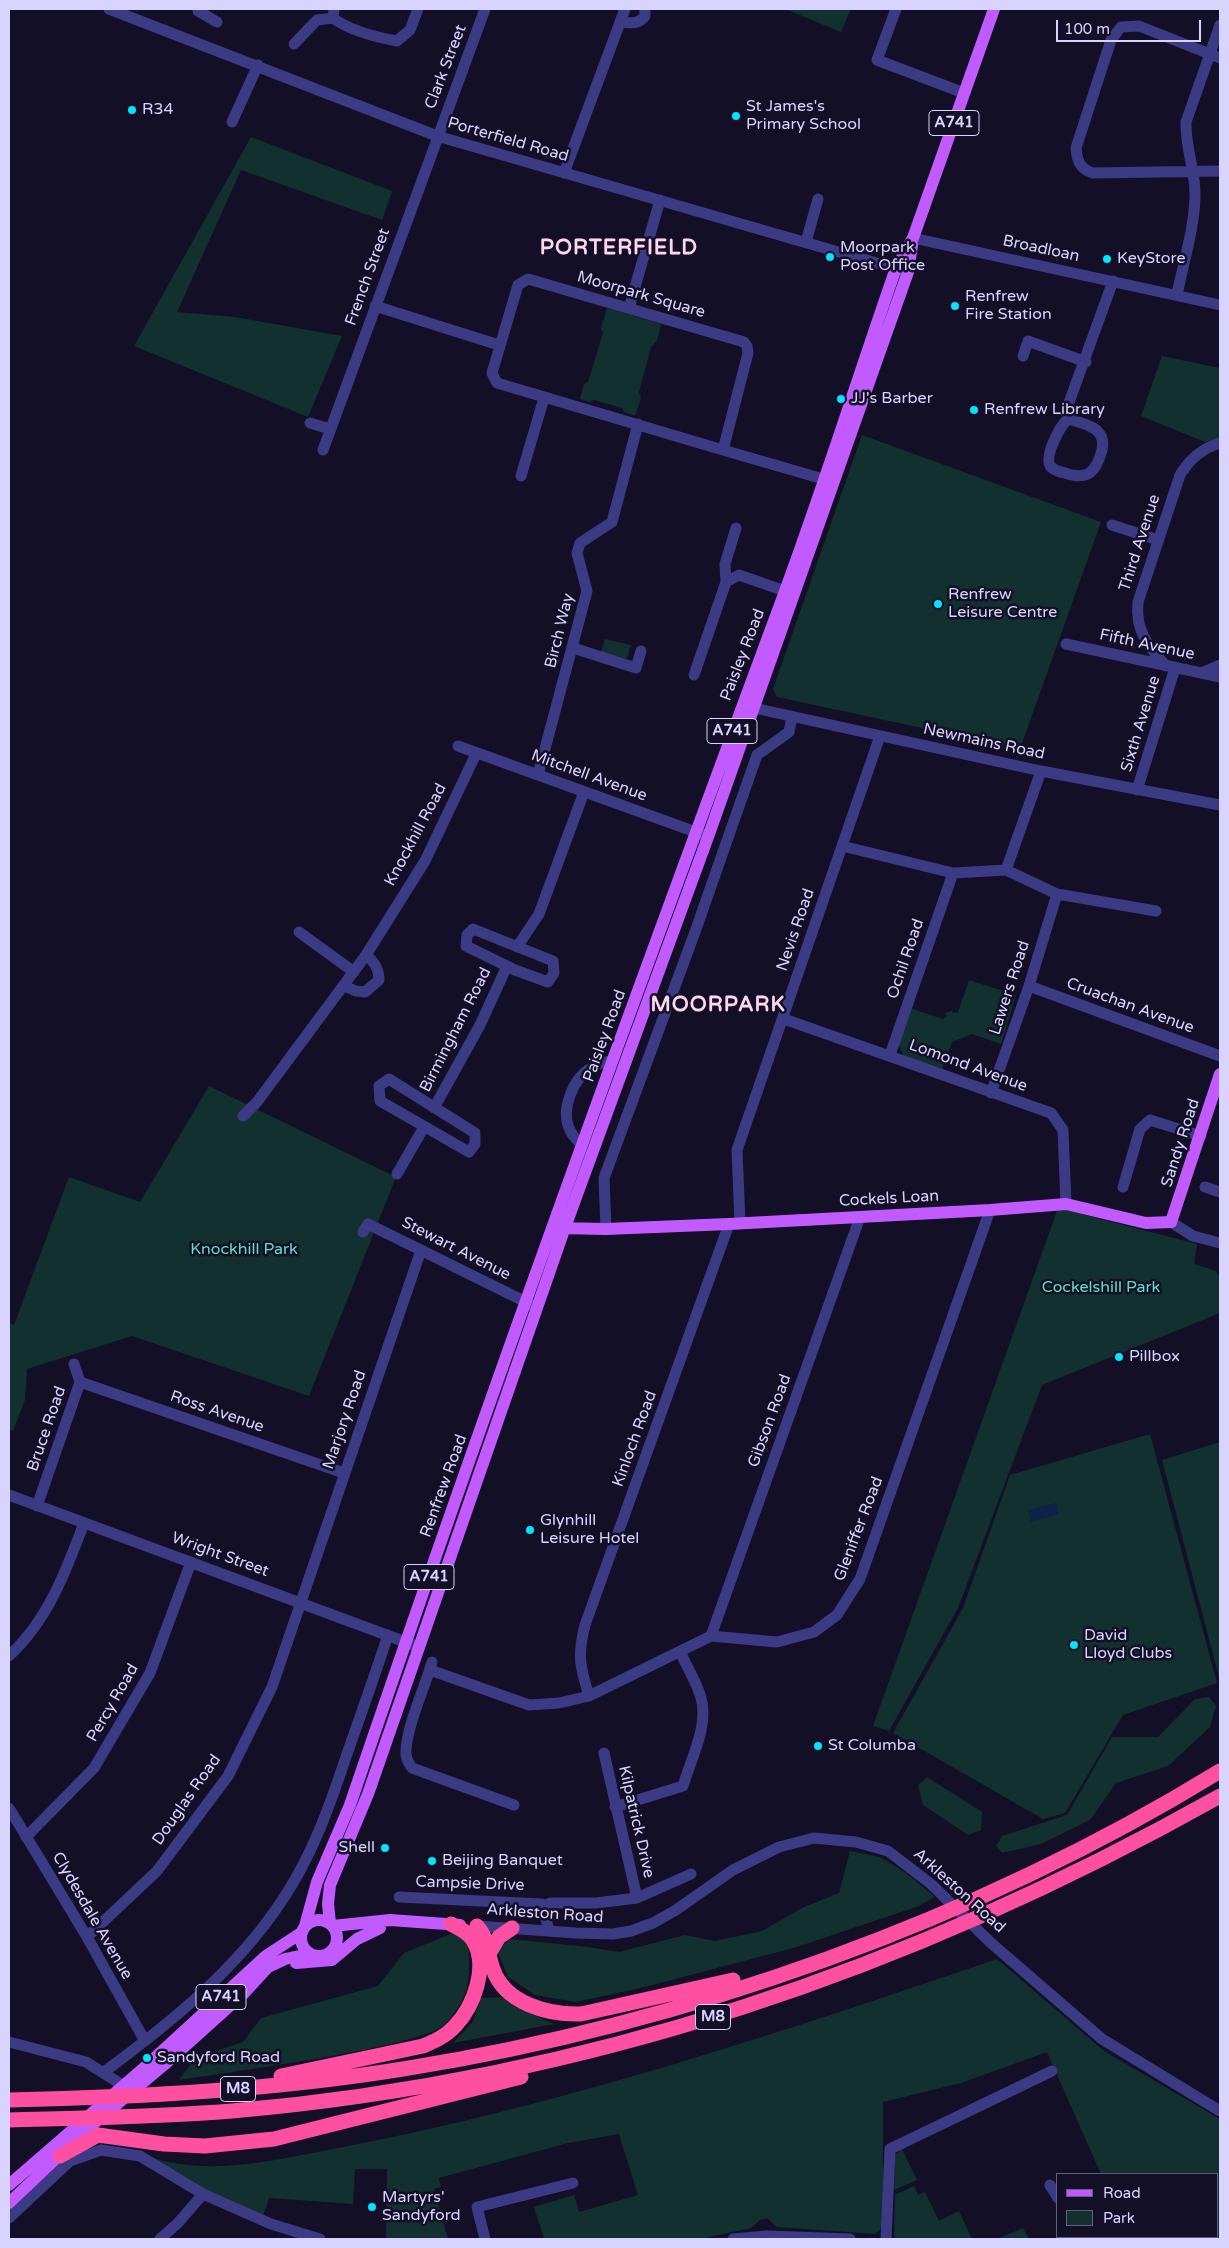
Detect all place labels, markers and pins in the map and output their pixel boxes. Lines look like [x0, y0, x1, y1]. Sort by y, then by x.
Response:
place label: St James's Primary School [746, 97, 861, 135]
place label: R34 [142, 100, 173, 120]
marker: R34 [126, 104, 138, 116]
marker: St James's Primary School [730, 110, 742, 122]
place label: Moorpark Post Office [840, 238, 925, 276]
place label: KeyStore [1117, 249, 1185, 269]
marker: Moorpark Post Office [824, 251, 836, 263]
marker: KeyStore [1101, 253, 1113, 265]
place label: Renfrew Fire Station [965, 287, 1052, 325]
marker: Renfrew Fire Station [949, 300, 961, 312]
place label: JJ's Barber [851, 389, 933, 409]
marker: JJ's Barber [835, 393, 847, 405]
place label: Renfrew Library [984, 400, 1105, 420]
marker: Renfrew Library [968, 404, 980, 416]
place label: Renfrew Leisure Centre [948, 585, 1057, 623]
marker: Renfrew Leisure Centre [932, 598, 944, 610]
place label: Pillbox [1129, 1347, 1180, 1367]
marker: Pillbox [1113, 1351, 1125, 1363]
place label: Glynhill Leisure Hotel [540, 1511, 639, 1549]
marker: Glynhill Leisure Hotel [524, 1524, 536, 1536]
place label: David Lloyd Clubs [1084, 1626, 1172, 1664]
marker: David Lloyd Clubs [1068, 1639, 1080, 1651]
place label: St Columba [828, 1736, 916, 1756]
marker: St Columba [812, 1740, 824, 1752]
place label: Shell [339, 1838, 375, 1858]
marker: Shell [379, 1842, 391, 1854]
place label: Beijing Banquet [442, 1851, 563, 1871]
marker: Beijing Banquet [426, 1855, 438, 1867]
place label: Sandyford Road [157, 2048, 280, 2068]
marker: Sandyford Road [141, 2052, 153, 2064]
place label: Martyrs' Sandyford [382, 2188, 461, 2226]
marker: Martyrs' Sandyford [366, 2201, 378, 2213]

